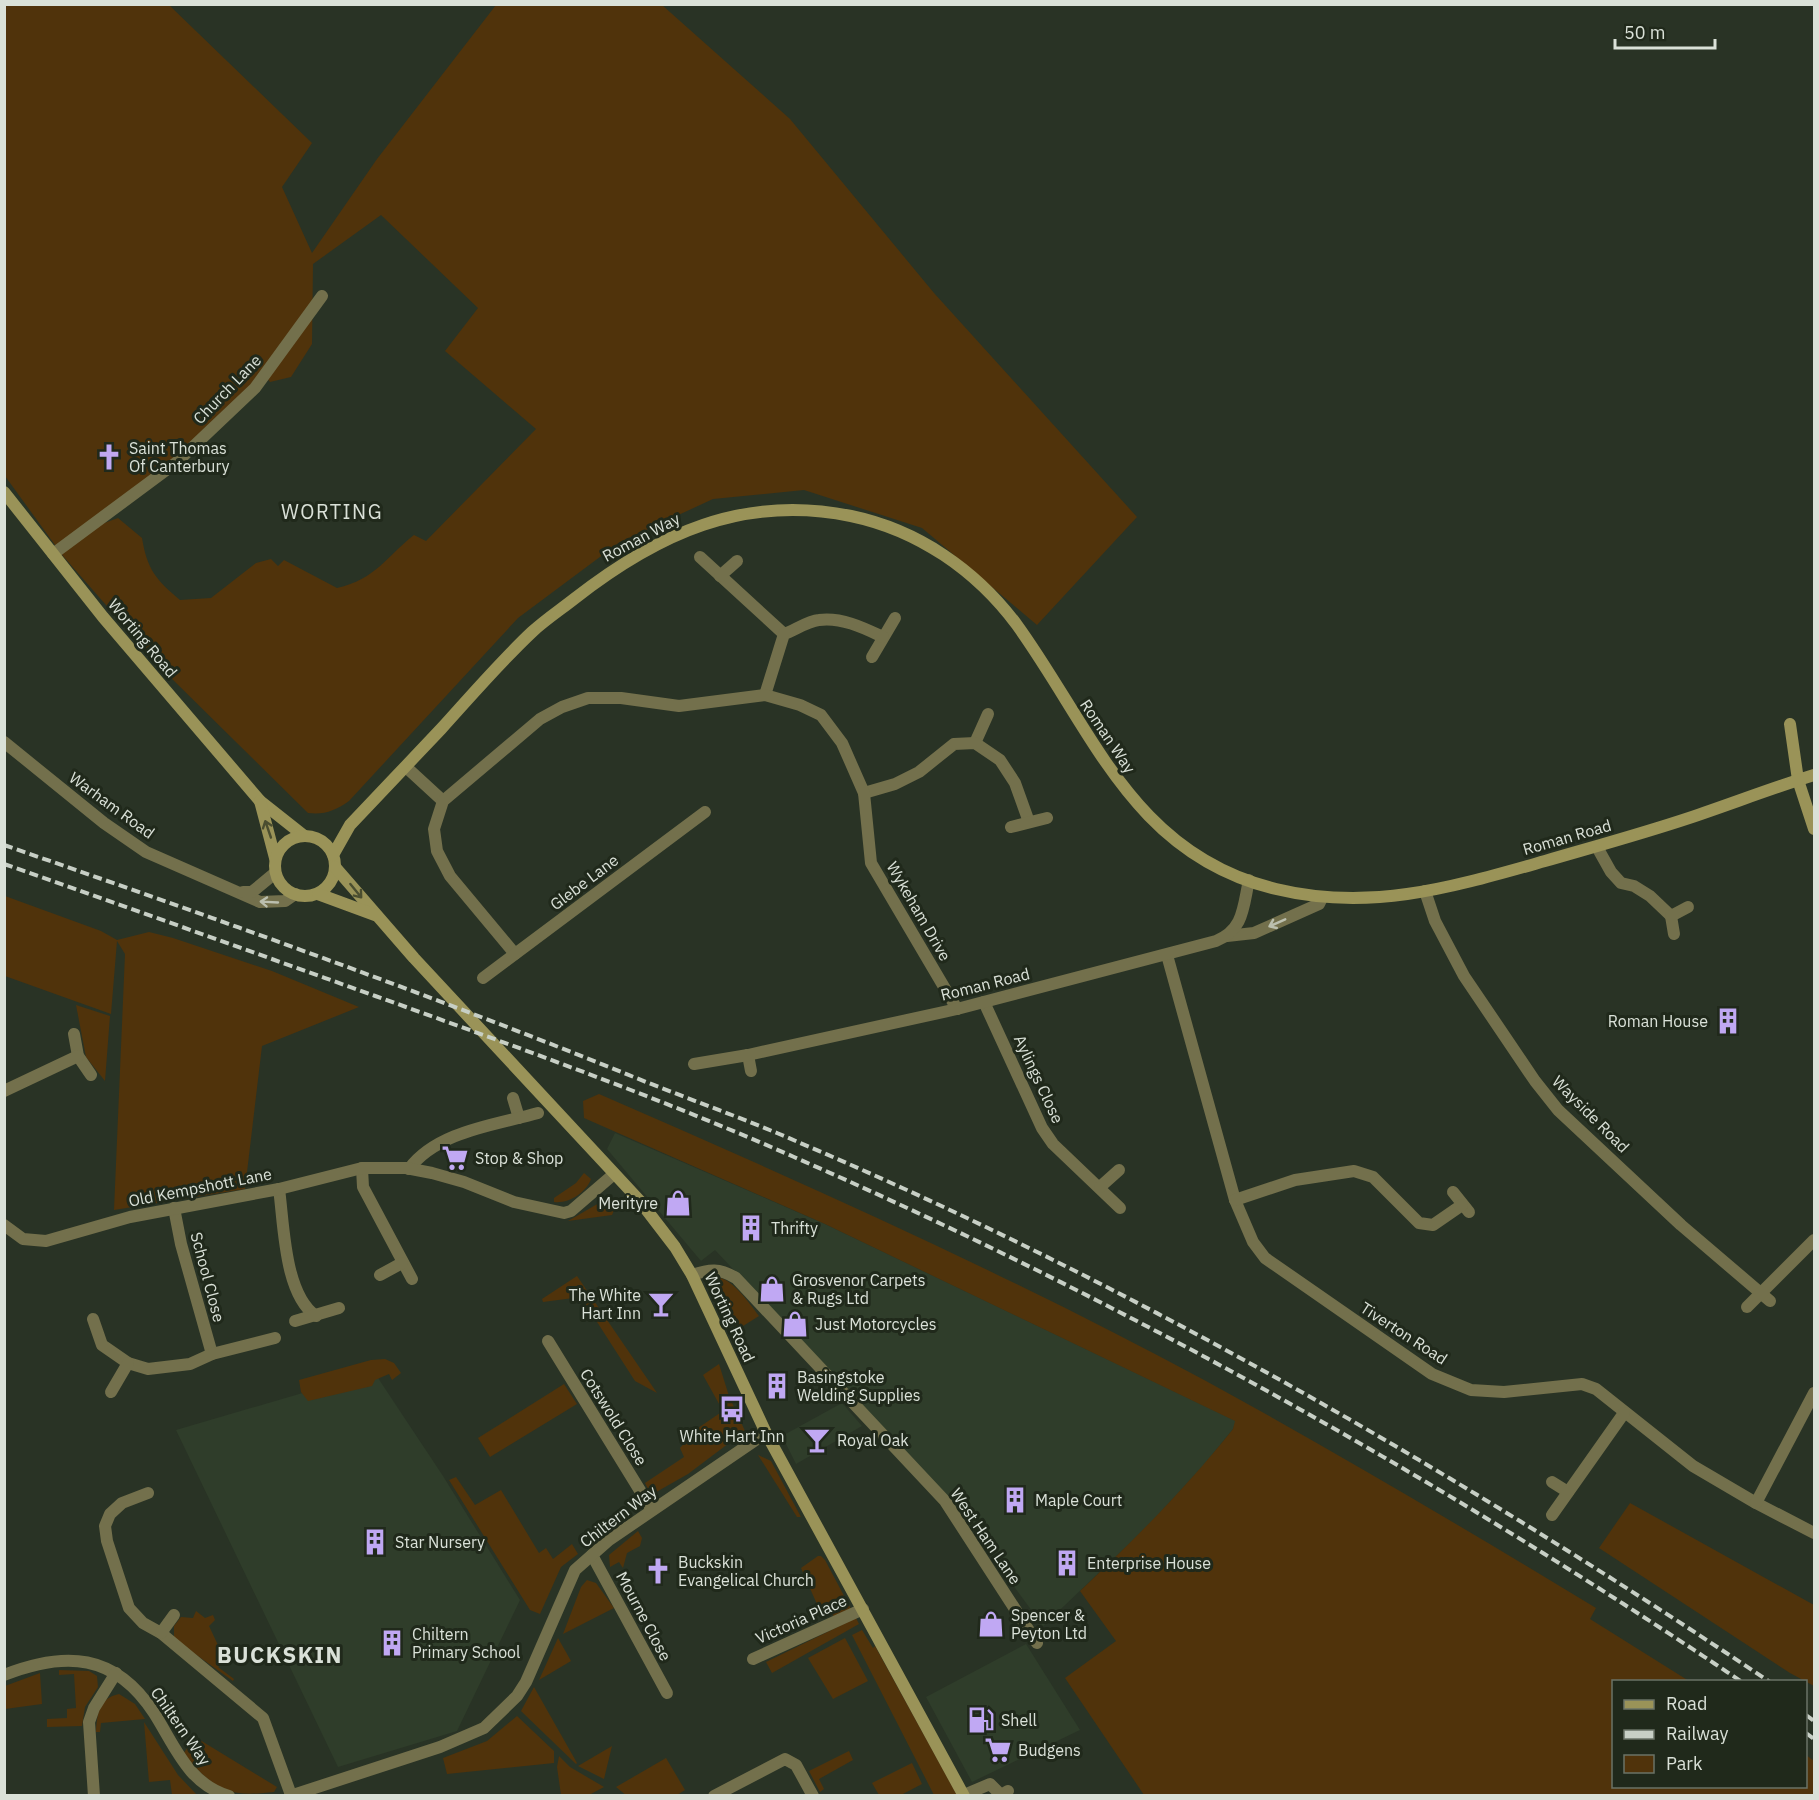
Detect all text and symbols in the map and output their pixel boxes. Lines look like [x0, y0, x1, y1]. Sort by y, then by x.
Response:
scale bar [1615, 12, 1716, 50]
text: 50 m [1624, 21, 1666, 44]
street label: Church Lane [189, 350, 265, 428]
place label: Saint Thomas Of Canterbury [129, 438, 229, 476]
church icon: Saint Thomas Of Canterbury [94, 442, 124, 472]
district label: WORTING [281, 498, 383, 525]
street label: Roman Way [599, 508, 683, 566]
street label: Worting Road [104, 595, 182, 681]
street label: Roman Way [1076, 695, 1140, 777]
street label: Warham Road [65, 767, 159, 843]
street label: Roman Road [1520, 815, 1614, 859]
one-way arrow [261, 820, 272, 839]
street label: Glebe Lane [546, 850, 622, 914]
street label: Wykeham Drive [882, 858, 956, 965]
one-way arrow [349, 883, 362, 899]
one-way arrow [260, 896, 279, 907]
one-way arrow [1269, 917, 1287, 929]
street label: Roman Road [938, 963, 1032, 1005]
building icon: Roman House [1713, 1006, 1743, 1036]
place label: Roman House [1608, 1011, 1708, 1031]
street label: Aylings Close [1010, 1032, 1068, 1127]
street label: Wayside Road [1548, 1071, 1634, 1157]
supermarket icon: Stop & Shop [440, 1143, 470, 1173]
place label: Stop & Shop [475, 1148, 563, 1168]
street label: Old Kempshott Lane [127, 1163, 274, 1211]
shop icon: Merityre [663, 1188, 693, 1218]
place label: Merityre [598, 1193, 658, 1213]
building icon: Thrifty [736, 1213, 766, 1243]
place label: Thrifty [771, 1218, 818, 1238]
street label: School Close [186, 1230, 230, 1324]
street label: Worting Road [701, 1269, 759, 1365]
place label: Grosvenor Carpets & Rugs Ltd [792, 1270, 926, 1308]
shop icon: Grosvenor Carpets & Rugs Ltd [757, 1274, 787, 1304]
place label: The White Hart Inn [569, 1285, 641, 1323]
bar icon: The White Hart Inn [646, 1289, 676, 1319]
street label: Tiverton Road [1357, 1297, 1451, 1369]
shop icon: Just Motorcycles [780, 1309, 810, 1339]
place label: Just Motorcycles [815, 1314, 937, 1334]
street label: Cotswold Close [576, 1365, 652, 1469]
place label: Basingstoke Welding Supplies [797, 1367, 921, 1405]
building icon: Basingstoke Welding Supplies [762, 1371, 792, 1401]
bus stop icon: White Hart Inn [717, 1394, 747, 1424]
bar icon: Royal Oak [802, 1425, 832, 1455]
place label: White Hart Inn [679, 1426, 785, 1446]
place label: Royal Oak [837, 1430, 909, 1450]
street label: Chiltern Way [576, 1481, 660, 1551]
street label: West Ham Lane [946, 1484, 1026, 1588]
building icon: Maple Court [1000, 1485, 1030, 1515]
place label: Maple Court [1035, 1490, 1122, 1510]
building icon: Star Nursery [360, 1527, 390, 1557]
place label: Star Nursery [395, 1532, 485, 1552]
building icon: Enterprise House [1052, 1548, 1082, 1578]
place label: Buckskin Evangelical Church [678, 1552, 814, 1590]
place label: Enterprise House [1087, 1553, 1211, 1573]
church icon: Buckskin Evangelical Church [643, 1556, 673, 1586]
street label: Mourne Close [612, 1568, 676, 1664]
street label: Victoria Place [752, 1590, 850, 1648]
place label: Spencer & Peyton Ltd [1011, 1605, 1087, 1643]
shop icon: Spencer & Peyton Ltd [976, 1609, 1006, 1639]
place label: Chiltern Primary School [412, 1624, 520, 1662]
building icon: Chiltern Primary School [377, 1628, 407, 1658]
district label: BUCKSKIN [217, 1640, 343, 1669]
legend [1612, 1680, 1807, 1788]
street label: Chiltern Way [147, 1683, 215, 1769]
text: Road [1666, 1692, 1707, 1715]
fuel station icon: Shell [966, 1705, 996, 1735]
place label: Shell [1001, 1710, 1037, 1730]
text: Railway [1666, 1722, 1728, 1745]
supermarket icon: Budgens [983, 1735, 1013, 1765]
place label: Budgens [1018, 1740, 1081, 1760]
text: Park [1666, 1752, 1703, 1775]

